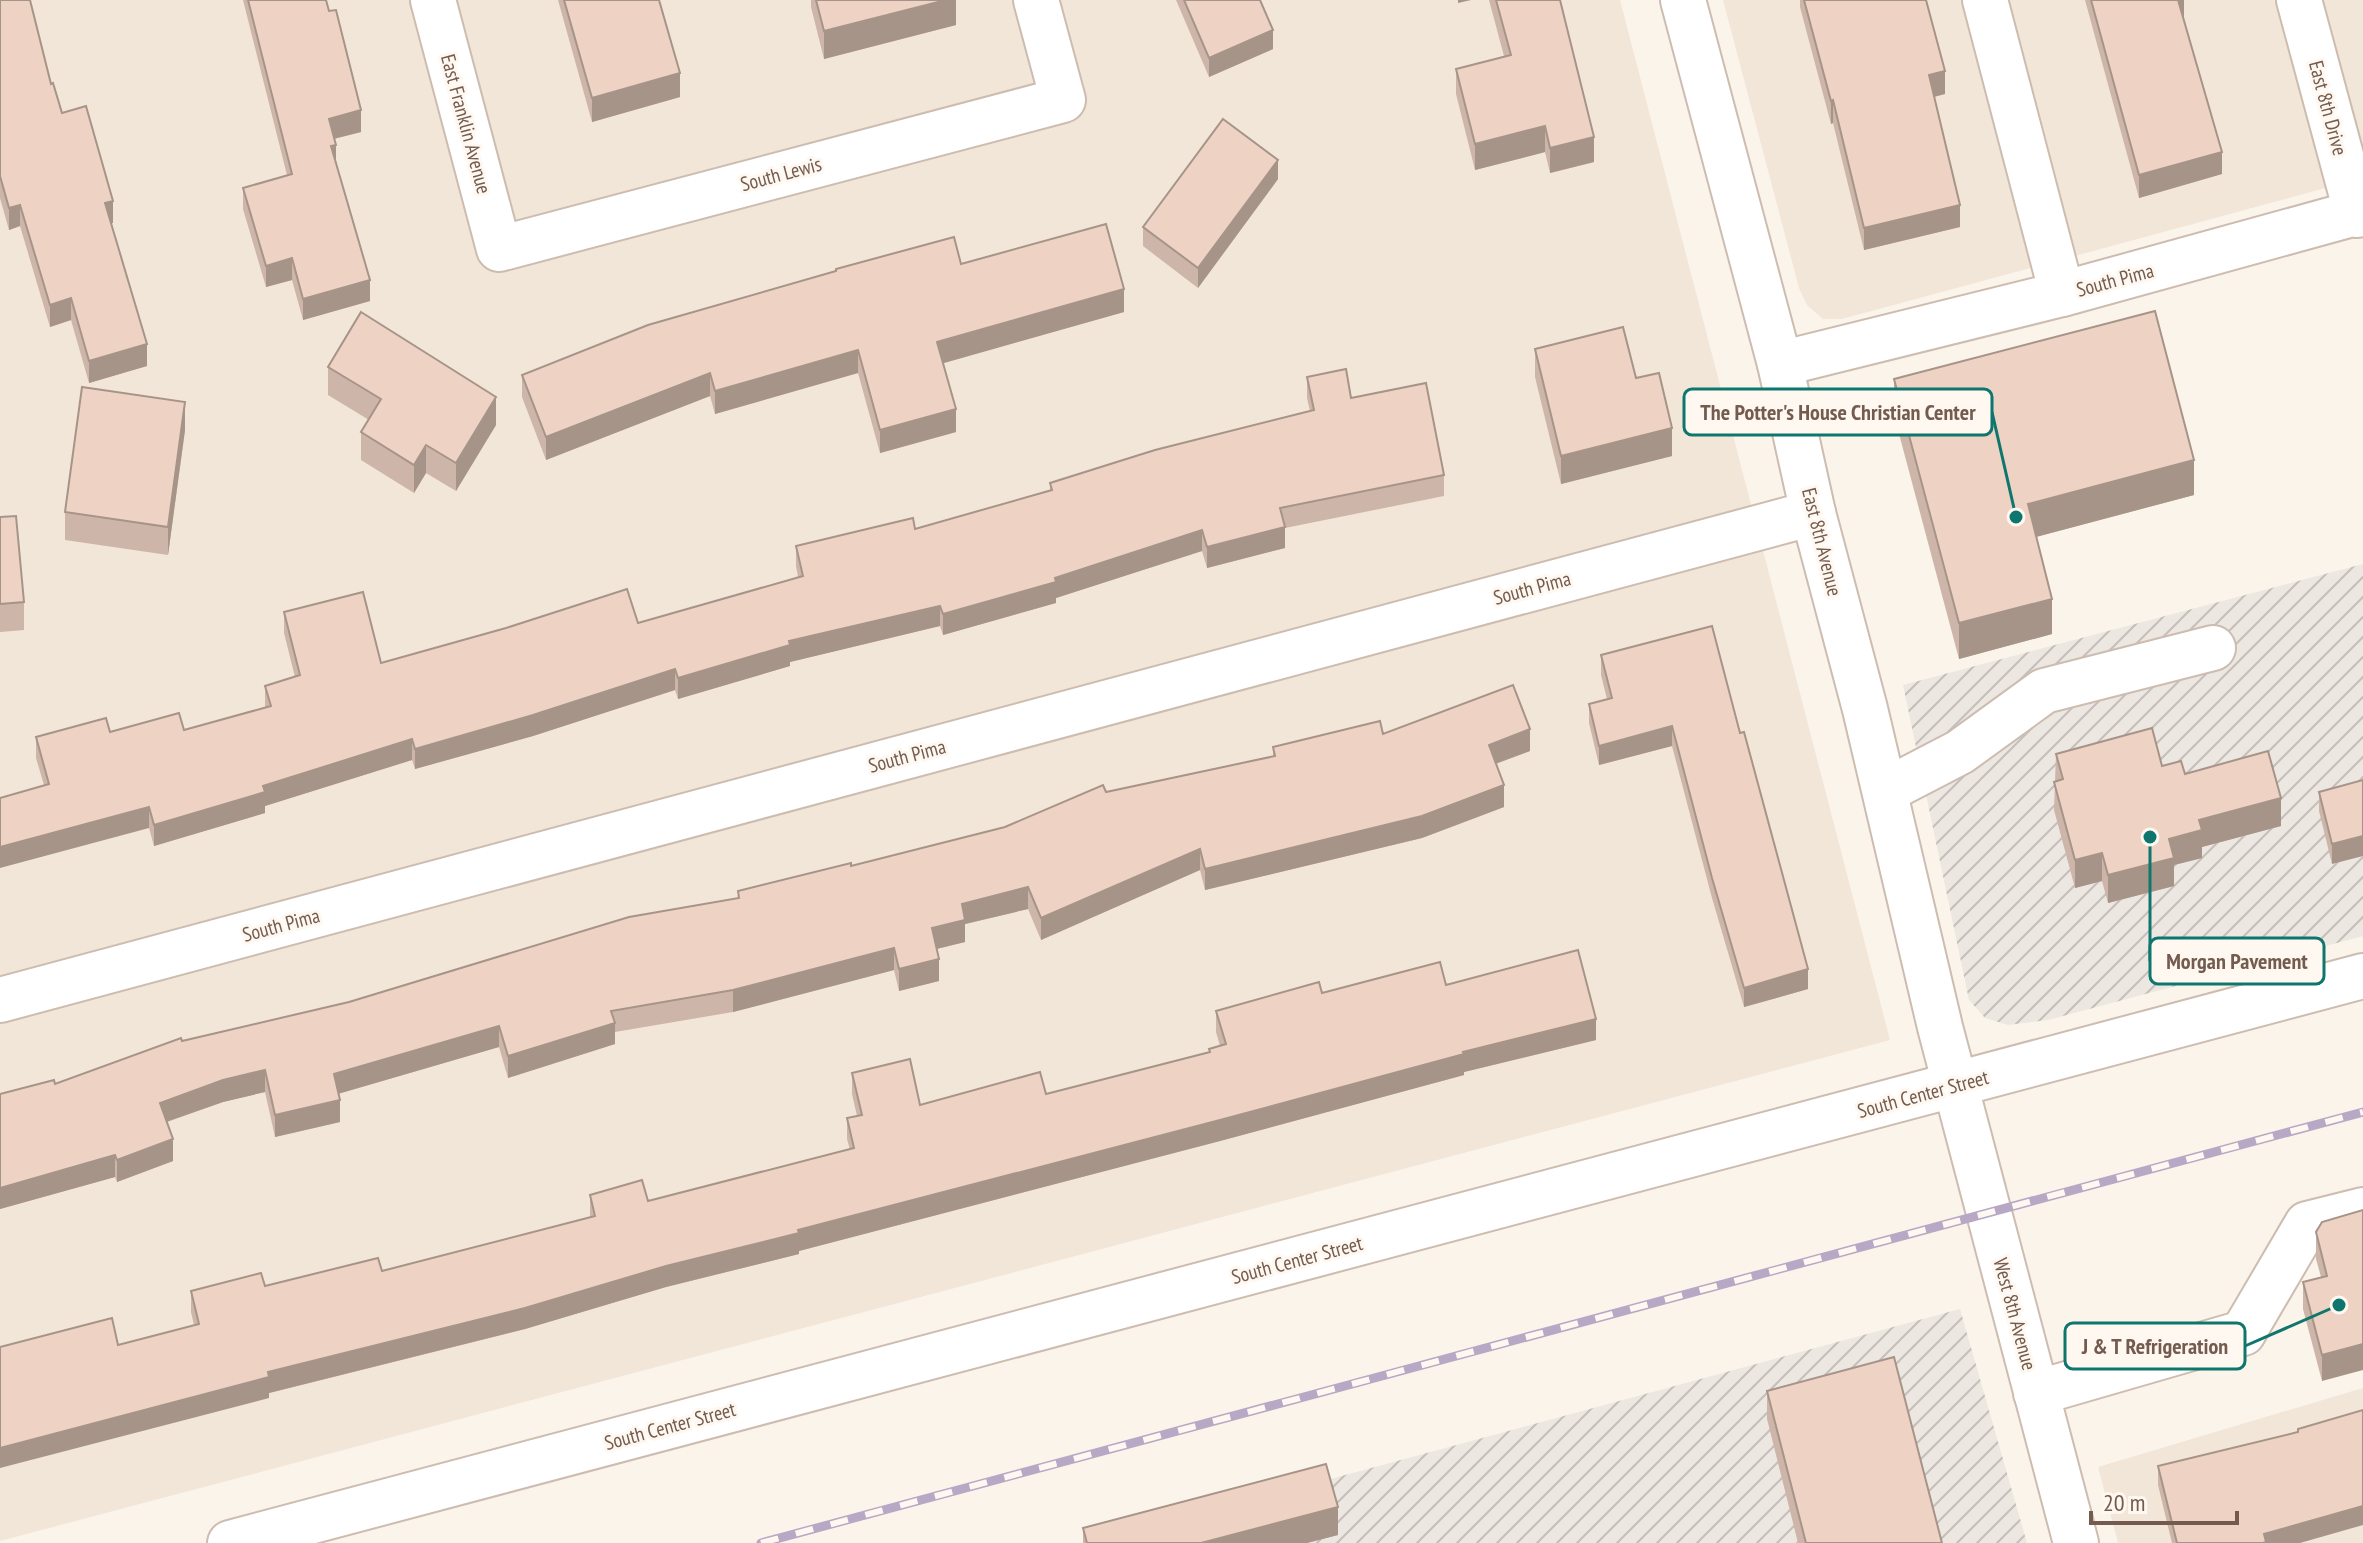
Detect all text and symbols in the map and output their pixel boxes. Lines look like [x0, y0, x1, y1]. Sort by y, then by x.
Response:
street label: East Franklin Avenue [435, 51, 497, 197]
street label: East 8th Drive [2303, 58, 2353, 158]
street label: South Lewis [738, 151, 825, 197]
street label: South Pima [2074, 257, 2156, 303]
callout: The Potter's House Christian Center [1684, 389, 1992, 435]
text: The Potter's House Christian Center [1700, 398, 1976, 426]
street label: East 8th Avenue [1796, 485, 1848, 599]
street label: South Pima [1491, 565, 1573, 611]
street label: South Pima [866, 733, 948, 779]
street label: South Pima [240, 902, 322, 948]
callout: Morgan Pavement [2150, 938, 2324, 984]
text: Morgan Pavement [2166, 947, 2308, 975]
street label: South Center Street [1855, 1064, 1992, 1124]
street label: South Center Street [1229, 1230, 1366, 1290]
street label: West 8th Avenue [1988, 1255, 2042, 1373]
callout: J & T Refrigeration [2065, 1323, 2245, 1369]
text: J & T Refrigeration [2081, 1332, 2228, 1360]
street label: South Center Street [602, 1396, 739, 1456]
scale bar [2091, 1475, 2237, 1525]
text: 20 m [2103, 1487, 2145, 1518]

